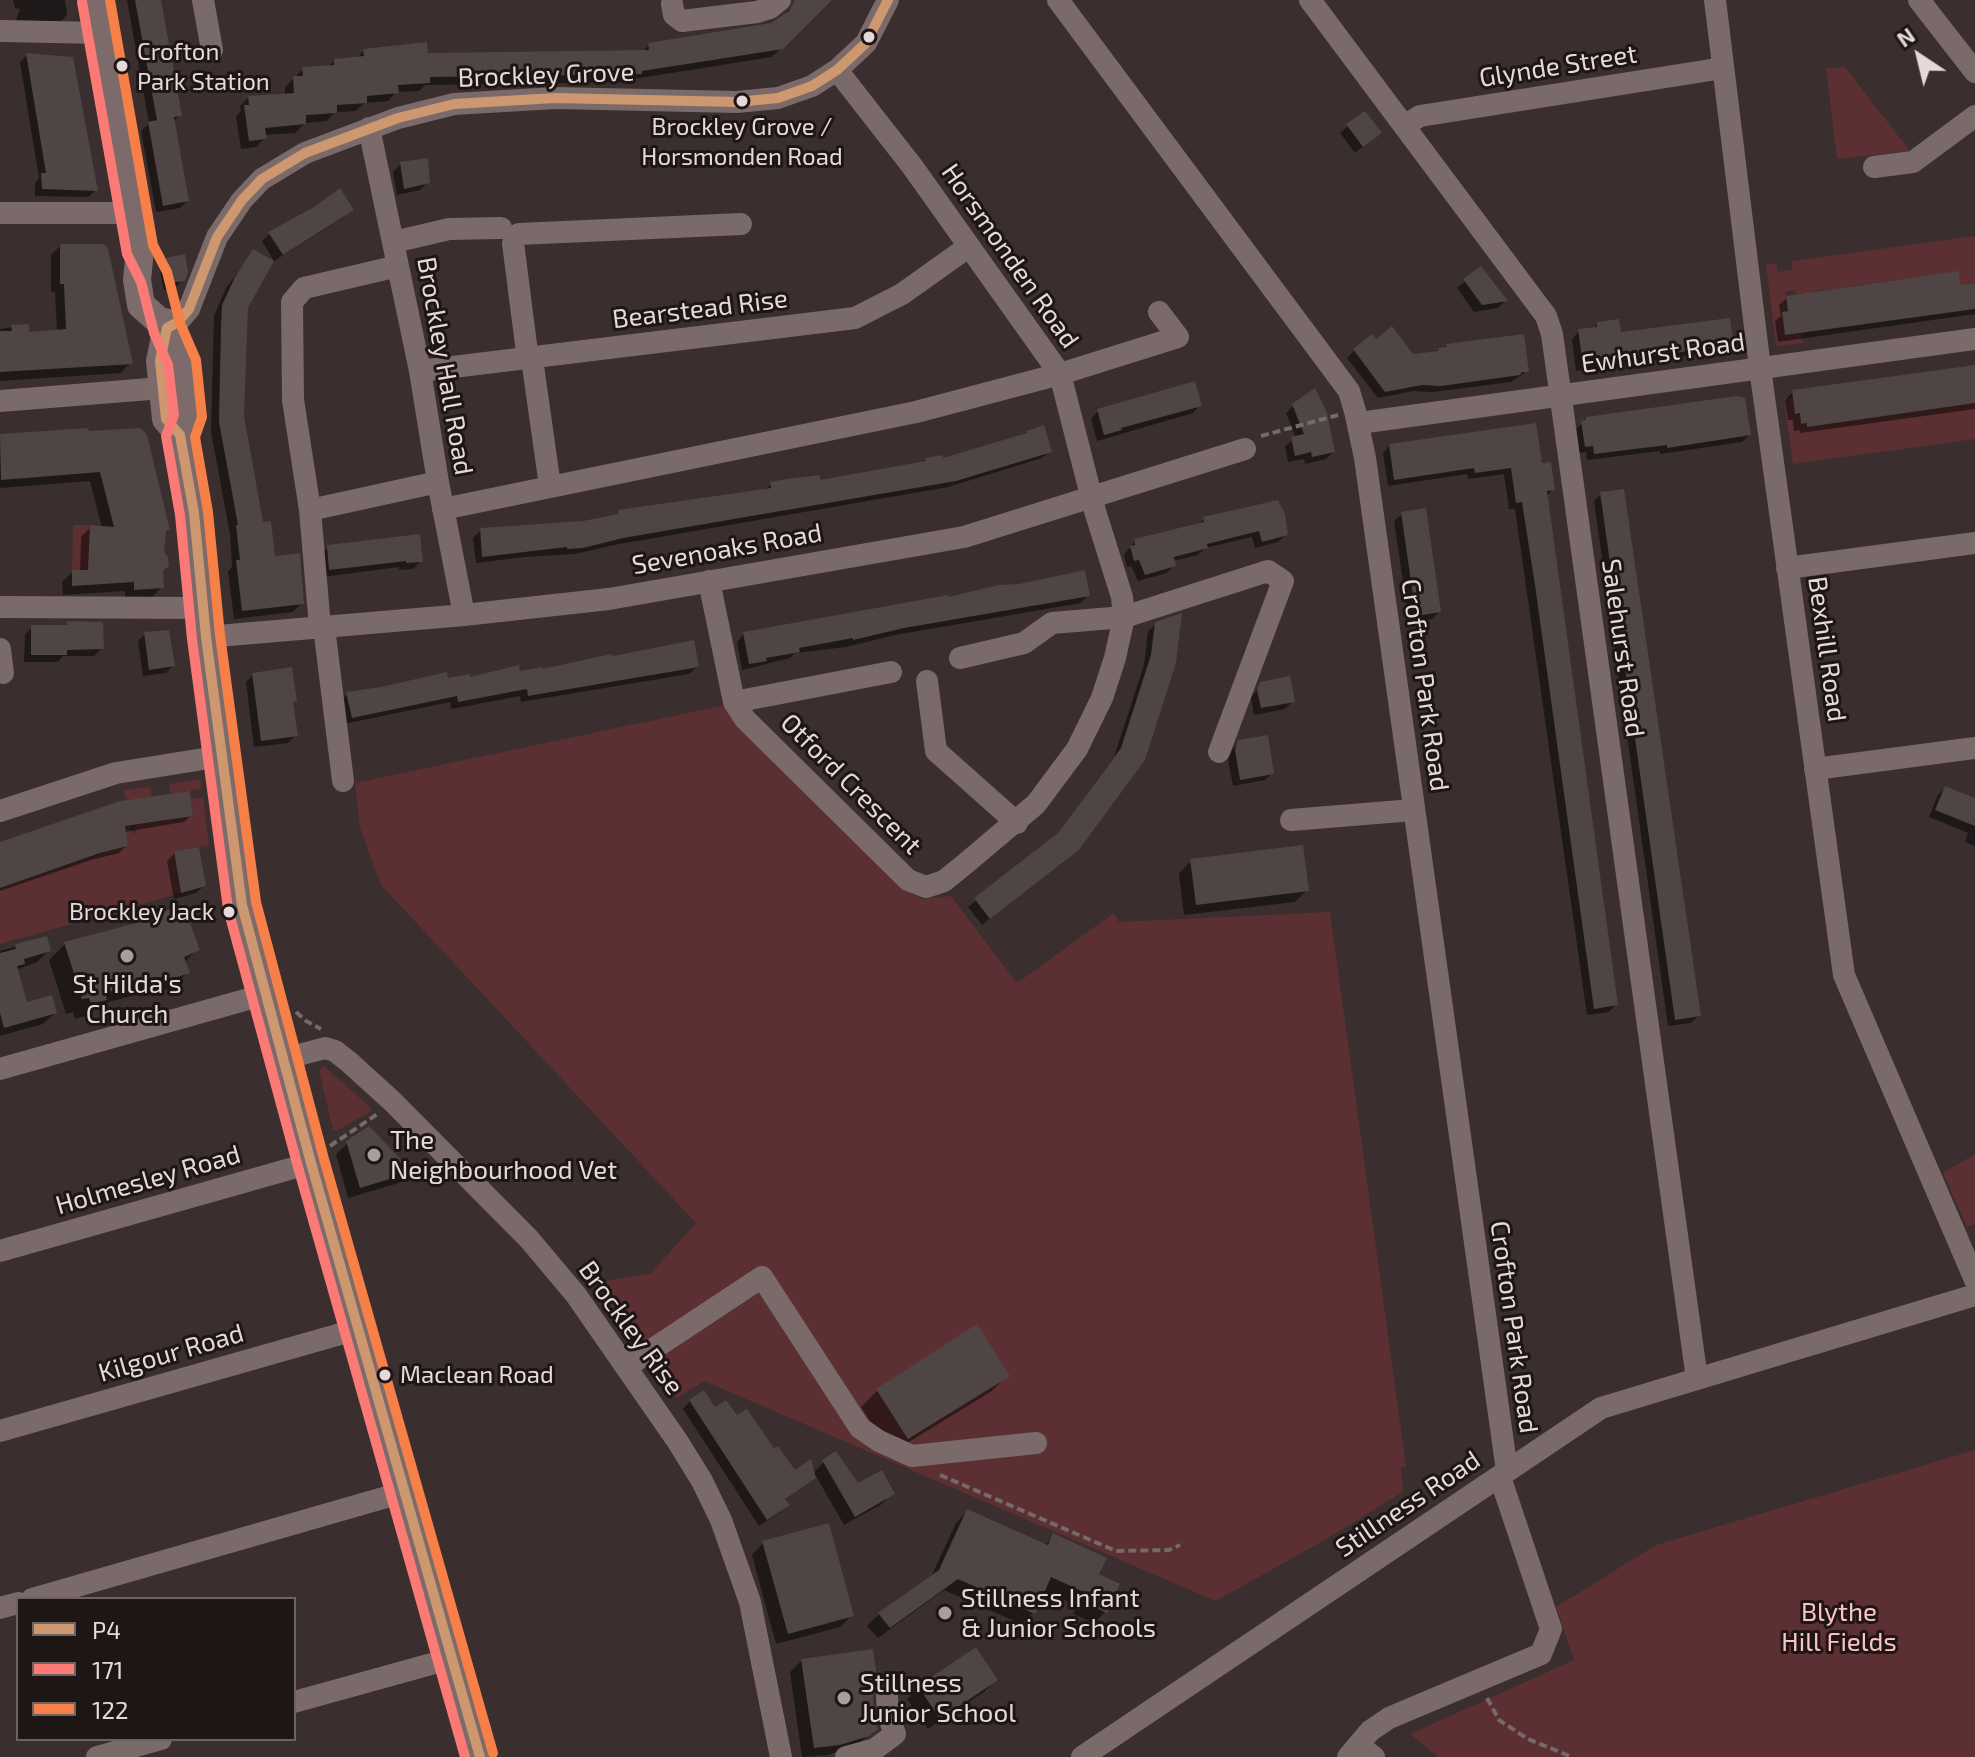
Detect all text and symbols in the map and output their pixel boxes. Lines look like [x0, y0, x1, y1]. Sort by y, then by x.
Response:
north arrow [1879, 16, 1959, 96]
text: N [1891, 21, 1919, 52]
unlabelled marker [861, 29, 877, 45]
place label: Crofton Park Station [137, 38, 270, 94]
street label: Glynde Street [1477, 38, 1639, 94]
street label: Brockley Grove [457, 56, 635, 94]
marker: Crofton Park Station [114, 58, 130, 74]
marker: Brockley Grove / Horsmonden Road [734, 93, 750, 109]
place label: Brockley Grove / Horsmonden Road [641, 113, 843, 169]
street label: Horsmonden Road [935, 158, 1085, 354]
street label: Brockley Hall Road [410, 255, 480, 477]
street label: Bearstead Rise [610, 283, 790, 335]
street label: Ewhurst Road [1579, 326, 1747, 380]
street label: Sevenoaks Road [630, 517, 824, 581]
street label: Salehurst Road [1595, 557, 1651, 739]
street label: Bexhill Road [1801, 574, 1853, 724]
street label: Crofton Park Road [1395, 577, 1455, 793]
street label: Otford Crescent [774, 707, 928, 861]
place label: Brockley Jack [69, 898, 214, 926]
marker: Brockley Jack [221, 904, 237, 920]
marker: St Hilda's Church [118, 947, 136, 965]
place label: St Hilda's Church [72, 968, 182, 1030]
place label: The Neighbourhood Vet [390, 1124, 617, 1186]
street label: Holmesley Road [52, 1139, 244, 1221]
marker: The Neighbourhood Vet [365, 1146, 383, 1164]
street label: Crofton Park Road [1484, 1219, 1544, 1435]
street label: Brockley Rise [572, 1255, 690, 1401]
street label: Kilgour Road [95, 1317, 247, 1389]
place label: Maclean Road [400, 1361, 554, 1389]
marker: Maclean Road [377, 1367, 393, 1383]
street label: Stillness Road [1330, 1444, 1486, 1564]
place label: Stillness Infant & Junior Schools [961, 1582, 1156, 1644]
park label: Blythe Hill Fields [1781, 1596, 1897, 1658]
legend [16, 1597, 296, 1741]
marker: Stillness Infant & Junior Schools [936, 1604, 954, 1622]
text: P4 [92, 1615, 121, 1644]
text: 171 [92, 1655, 123, 1684]
place label: Stillness Junior School [860, 1667, 1016, 1728]
marker: Stillness Junior School [835, 1689, 853, 1707]
text: 122 [92, 1695, 129, 1724]

